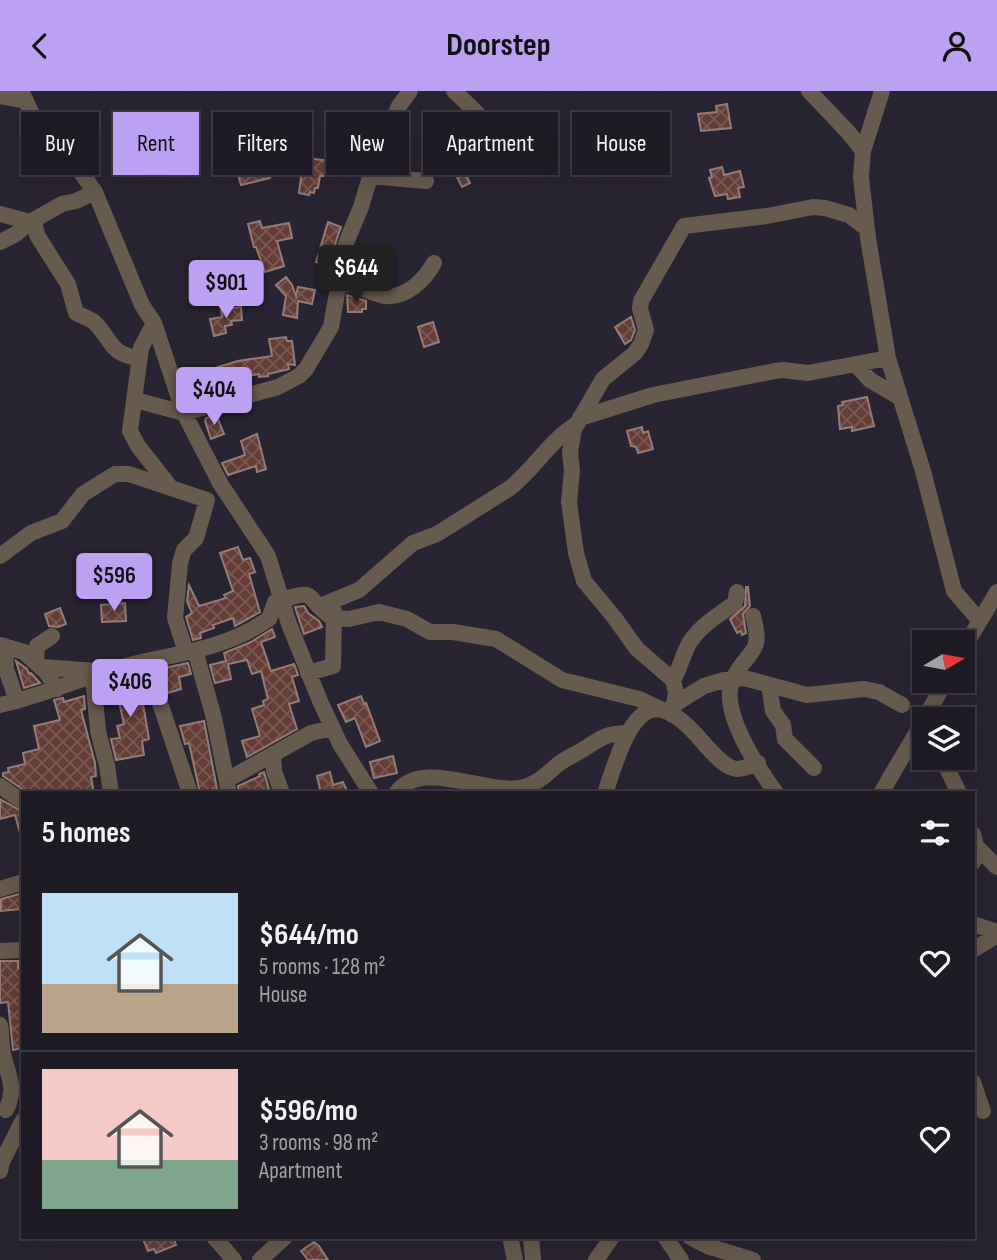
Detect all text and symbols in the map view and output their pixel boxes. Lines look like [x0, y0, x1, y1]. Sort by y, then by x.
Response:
text: Doorstep [446, 26, 551, 65]
icon: back [21, 27, 59, 65]
icon: person [938, 27, 976, 65]
chip: Buy [21, 112, 99, 175]
chip: Rent [113, 112, 199, 175]
chip: Filters [213, 112, 312, 175]
chip: New [326, 112, 409, 175]
chip: Apartment [423, 112, 558, 175]
chip: House [572, 112, 670, 175]
pin: $644 [315, 245, 397, 305]
text: $644 [334, 254, 378, 282]
pin: $901 [185, 261, 267, 320]
text: $901 [205, 269, 247, 297]
pin: $404 [173, 367, 255, 427]
text: $404 [192, 376, 236, 404]
pin: $596 [73, 553, 155, 613]
text: $596 [92, 562, 136, 590]
north arrow [912, 630, 975, 693]
map controls [912, 630, 975, 770]
pin: $406 [89, 659, 171, 719]
text: $406 [108, 668, 152, 696]
button: layers [912, 707, 975, 770]
icon: filters [916, 814, 954, 852]
text: 5 homes [42, 815, 131, 851]
text: $644/mo [259, 917, 359, 953]
icon: home [98, 921, 182, 1005]
icon: heart [916, 944, 954, 982]
text: 5 rooms · 128 m² [259, 953, 386, 981]
text: House [259, 981, 307, 1009]
text: $596/mo [259, 1093, 358, 1129]
icon: home [98, 1097, 182, 1181]
icon: heart [916, 1120, 954, 1158]
text: 3 rooms · 98 m² [259, 1129, 378, 1157]
text: Apartment [259, 1157, 343, 1185]

